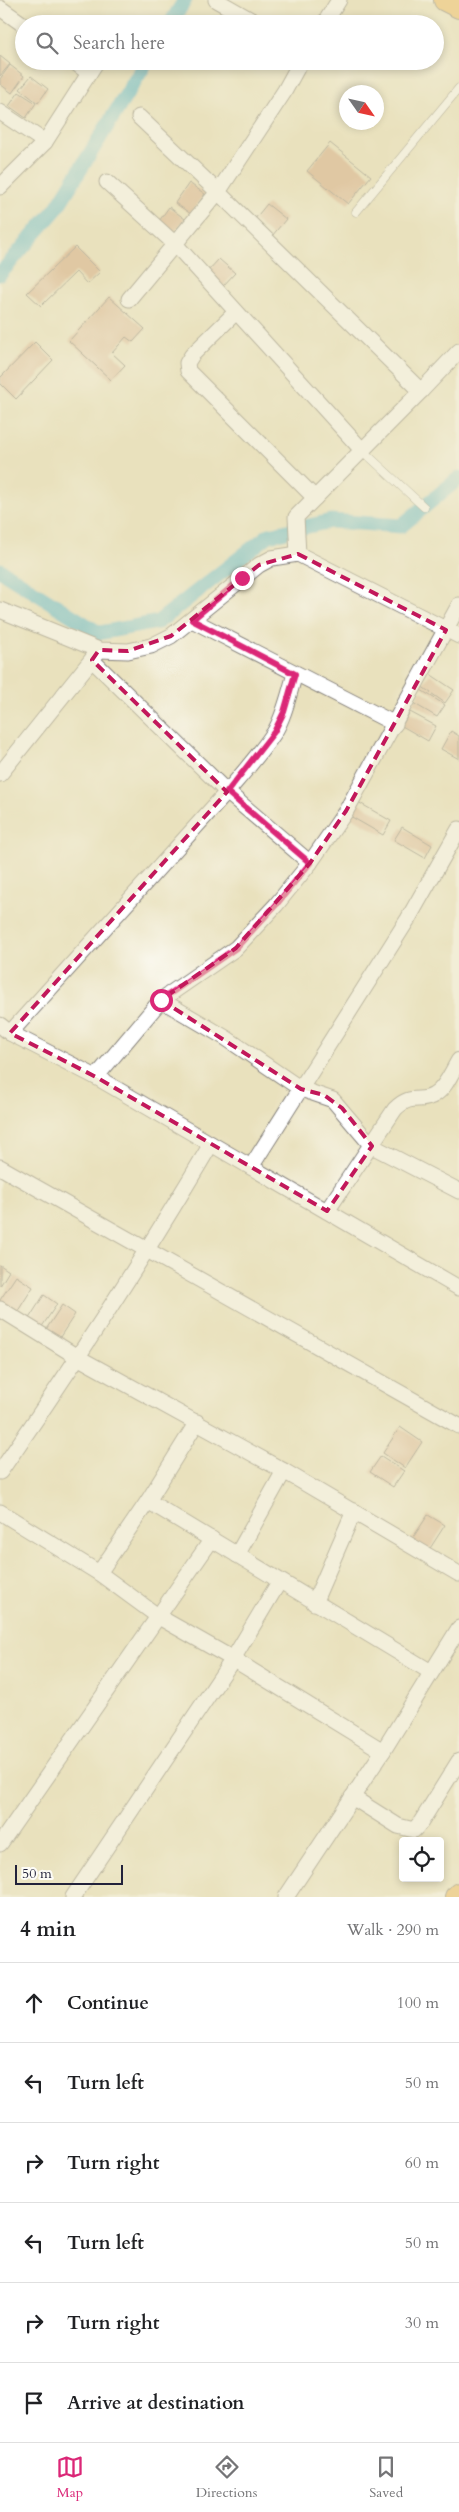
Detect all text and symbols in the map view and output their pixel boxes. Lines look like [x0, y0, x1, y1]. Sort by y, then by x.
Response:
search box [15, 15, 444, 70]
icon: search [33, 29, 61, 57]
text: Search here [73, 30, 165, 56]
north arrow [339, 85, 384, 130]
route end [231, 567, 254, 590]
route start [150, 989, 173, 1012]
map controls [399, 1837, 444, 1882]
button: locate [399, 1837, 444, 1882]
scale bar [15, 1862, 122, 1885]
text: 50 m [22, 1864, 52, 1883]
text: 4 min [20, 1915, 76, 1944]
text: Walk · 290 m [347, 1919, 439, 1941]
icon: ahead [20, 1989, 48, 2017]
text: Continue [67, 1990, 149, 2016]
text: 100 m [397, 1992, 439, 2014]
icon: left [20, 2069, 48, 2097]
text: Turn left [67, 2070, 144, 2096]
text: 50 m [405, 2072, 439, 2094]
icon: right [20, 2149, 48, 2177]
text: Turn right [67, 2150, 159, 2176]
text: 60 m [405, 2152, 439, 2174]
icon: left [20, 2229, 48, 2257]
text: Turn left [67, 2230, 144, 2256]
text: 50 m [405, 2232, 439, 2254]
icon: right [20, 2309, 48, 2337]
text: Turn right [67, 2310, 159, 2336]
text: 30 m [405, 2312, 439, 2334]
icon: arrive [20, 2389, 48, 2417]
text: Arrive at destination [67, 2390, 244, 2416]
tab: Map [56, 2453, 84, 2502]
tab: Directions [196, 2453, 257, 2502]
tab: Saved [369, 2453, 403, 2502]

